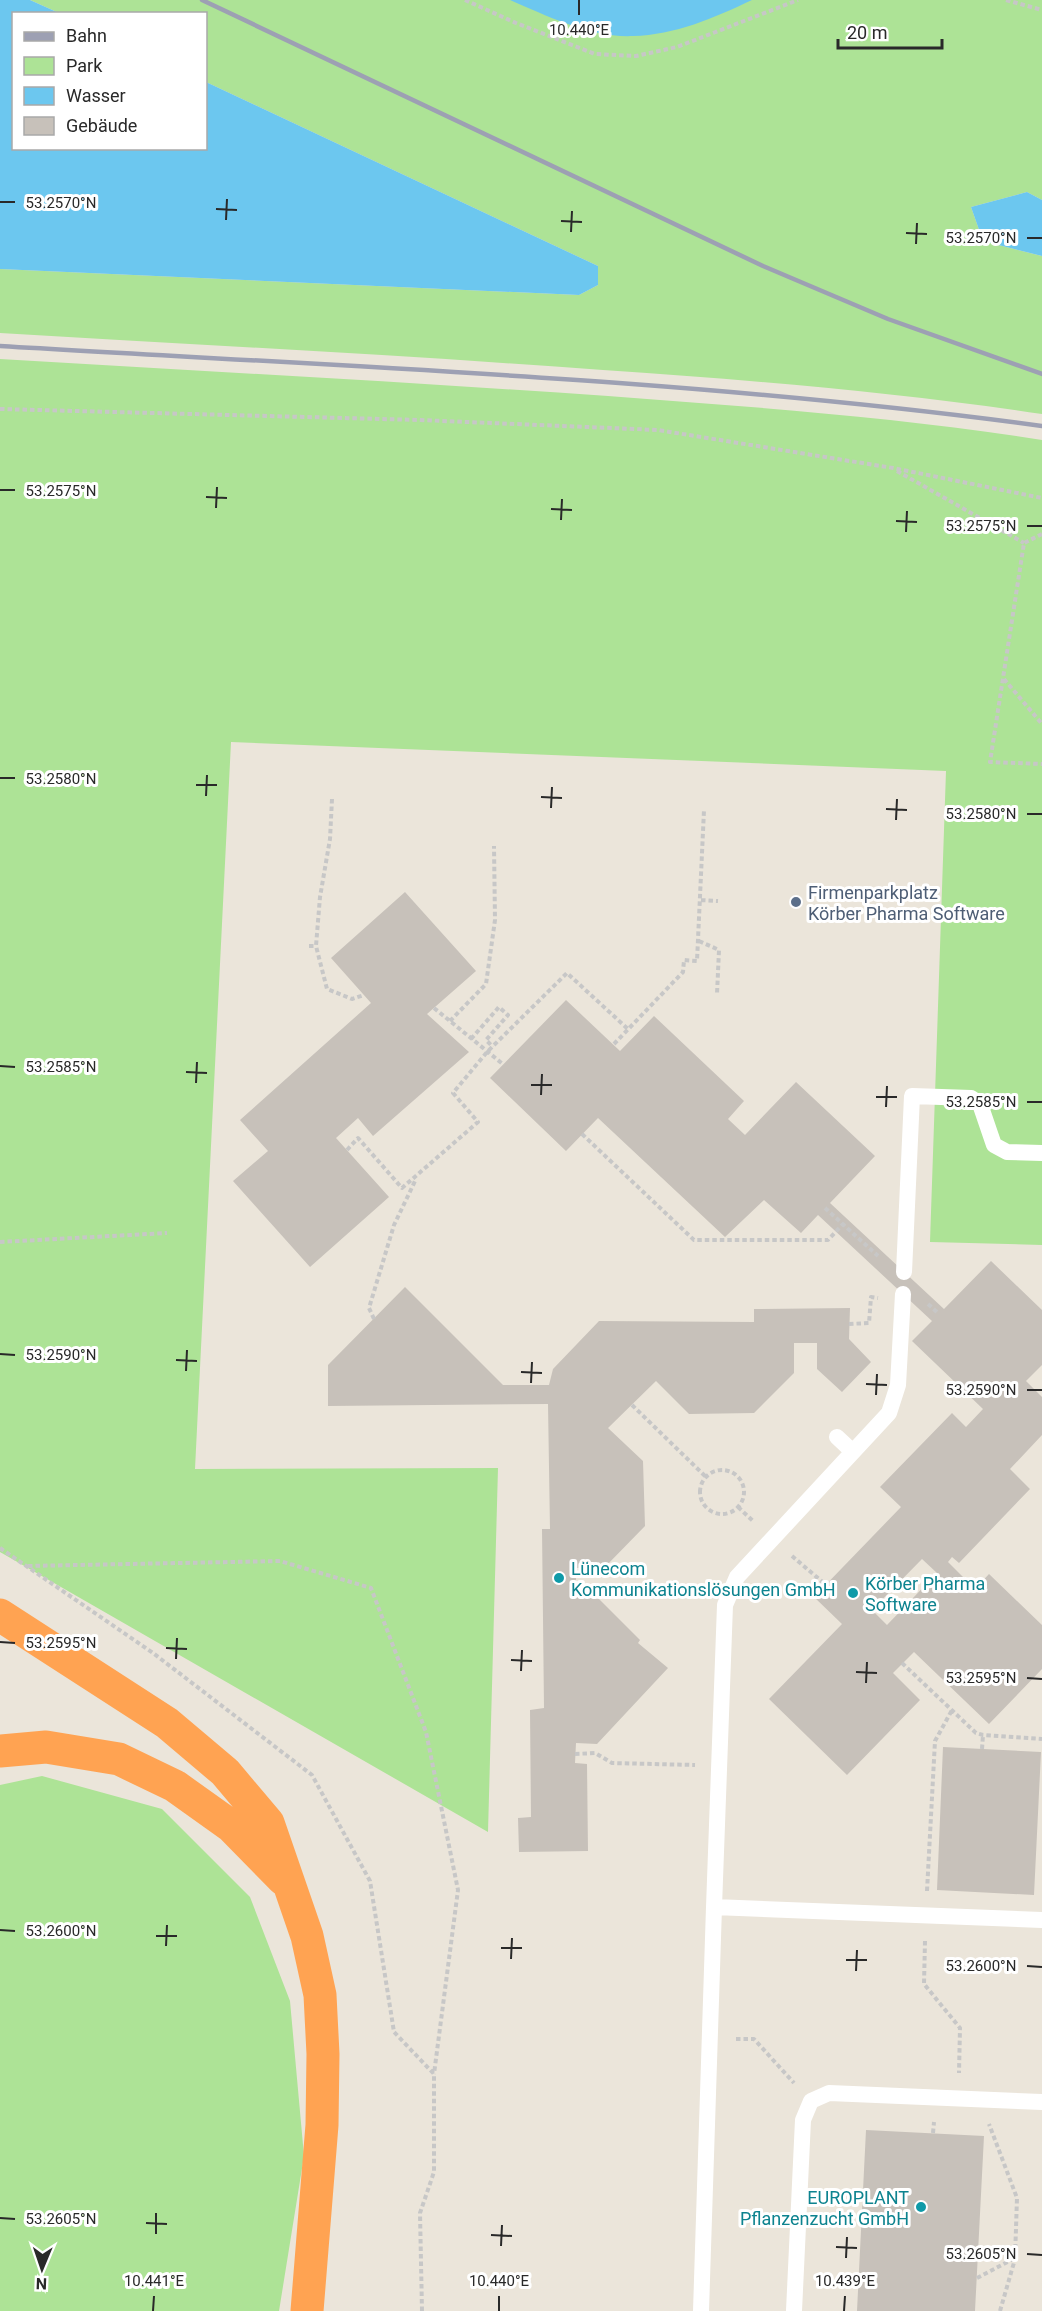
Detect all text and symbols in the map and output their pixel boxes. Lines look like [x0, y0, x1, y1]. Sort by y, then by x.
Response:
legend [12, 12, 207, 150]
scale bar [838, 12, 942, 50]
text: 10.440°E [549, 21, 610, 39]
text: 20 m [847, 22, 887, 43]
text: Bahn [66, 25, 107, 46]
text: Park [66, 55, 103, 76]
text: Wasser [66, 85, 126, 106]
text: Gebäude [66, 115, 137, 136]
text: 53.2570°N [26, 194, 96, 212]
text: 53.2570°N [946, 229, 1016, 247]
text: 53.2575°N [26, 482, 96, 500]
text: 53.2575°N [946, 517, 1016, 535]
text: 53.2580°N [26, 770, 96, 788]
text: 53.2580°N [946, 805, 1016, 823]
place label: Firmenparkplatz Körber Pharma Software [808, 882, 1005, 924]
marker: Firmenparkplatz Körber Pharma Software [789, 895, 803, 909]
text: 53.2585°N [26, 1058, 96, 1076]
text: 53.2585°N [946, 1093, 1016, 1111]
text: 53.2590°N [26, 1346, 96, 1364]
text: 53.2590°N [946, 1381, 1016, 1399]
place label: Lünecom Kommunikationslösungen GmbH [571, 1558, 836, 1600]
marker: Lünecom Kommunikationslösungen GmbH [552, 1571, 566, 1585]
place label: Körber Pharma Software [865, 1573, 985, 1615]
marker: Körber Pharma Software [846, 1586, 860, 1600]
text: 53.2595°N [26, 1634, 96, 1652]
text: 53.2595°N [946, 1669, 1016, 1687]
text: 53.2600°N [26, 1922, 96, 1940]
text: 53.2600°N [946, 1957, 1016, 1975]
place label: EUROPLANT Pflanzenzucht GmbH [740, 2187, 909, 2229]
marker: EUROPLANT Pflanzenzucht GmbH [914, 2200, 928, 2214]
text: 53.2605°N [26, 2210, 96, 2228]
north arrow [12, 2239, 72, 2299]
text: 53.2605°N [946, 2245, 1016, 2263]
text: 10.441°E [124, 2272, 185, 2290]
text: 10.440°E [469, 2272, 530, 2290]
text: 10.439°E [815, 2272, 876, 2290]
text: N [36, 2274, 47, 2293]

